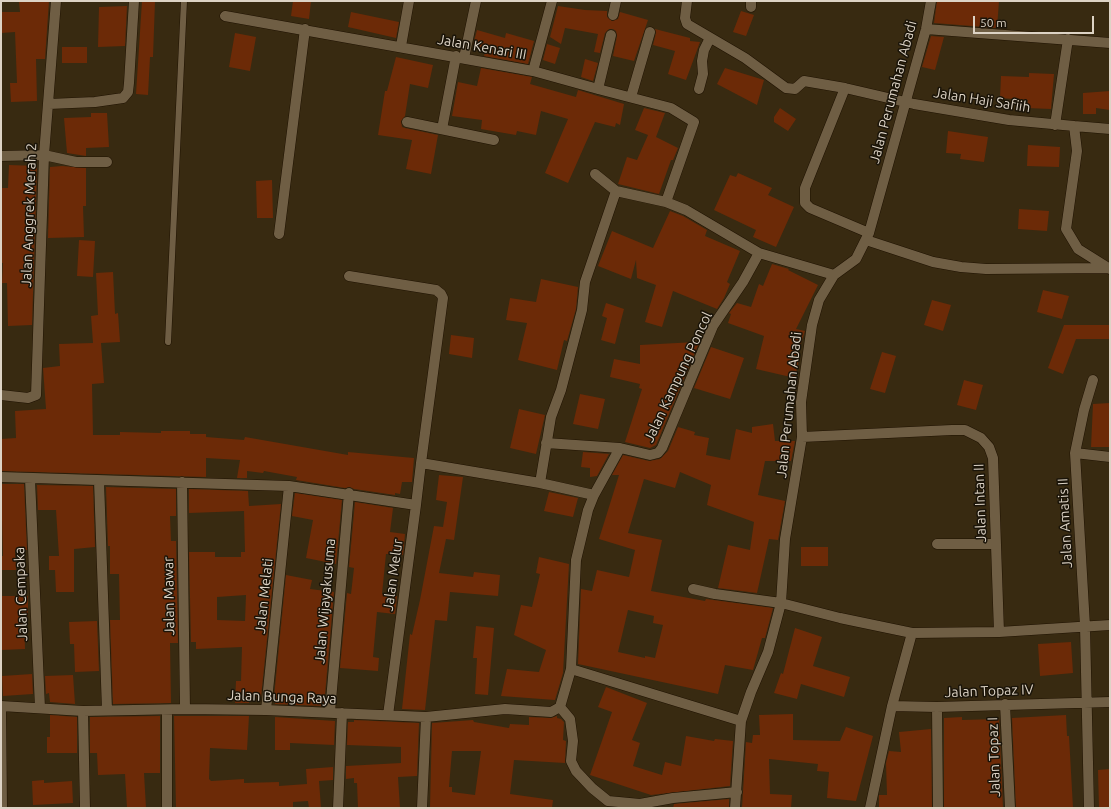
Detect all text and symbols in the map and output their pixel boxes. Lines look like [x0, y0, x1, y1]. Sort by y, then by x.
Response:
scale bar [975, 8, 1096, 34]
text: 50 m [980, 16, 1007, 29]
street label: Jalan Perumahan Abadi [866, 19, 920, 165]
street label: Jalan Kenari III [436, 31, 528, 63]
street label: Jalan Haji Safiih [932, 84, 1032, 116]
street label: Jalan Anggrek Merah 2 [18, 143, 40, 287]
street label: Jalan Kampung Poncol [640, 309, 716, 445]
street label: Jalan Perumahan Abadi [773, 331, 805, 479]
street label: Jalan Intan II [970, 463, 990, 543]
street label: Jalan Amatis II [1054, 478, 1076, 568]
street label: Jalan Wijayakusuma [311, 538, 339, 664]
street label: Jalan Melur [380, 538, 406, 612]
street label: Jalan Cempaka [11, 547, 31, 641]
street label: Jalan Mawar [160, 556, 178, 636]
street label: Jalan Melati [252, 557, 276, 635]
street label: Jalan Topaz IV [944, 681, 1034, 701]
street label: Jalan Bunga Raya [227, 687, 337, 707]
street label: Jalan Topaz I [984, 717, 1004, 797]

